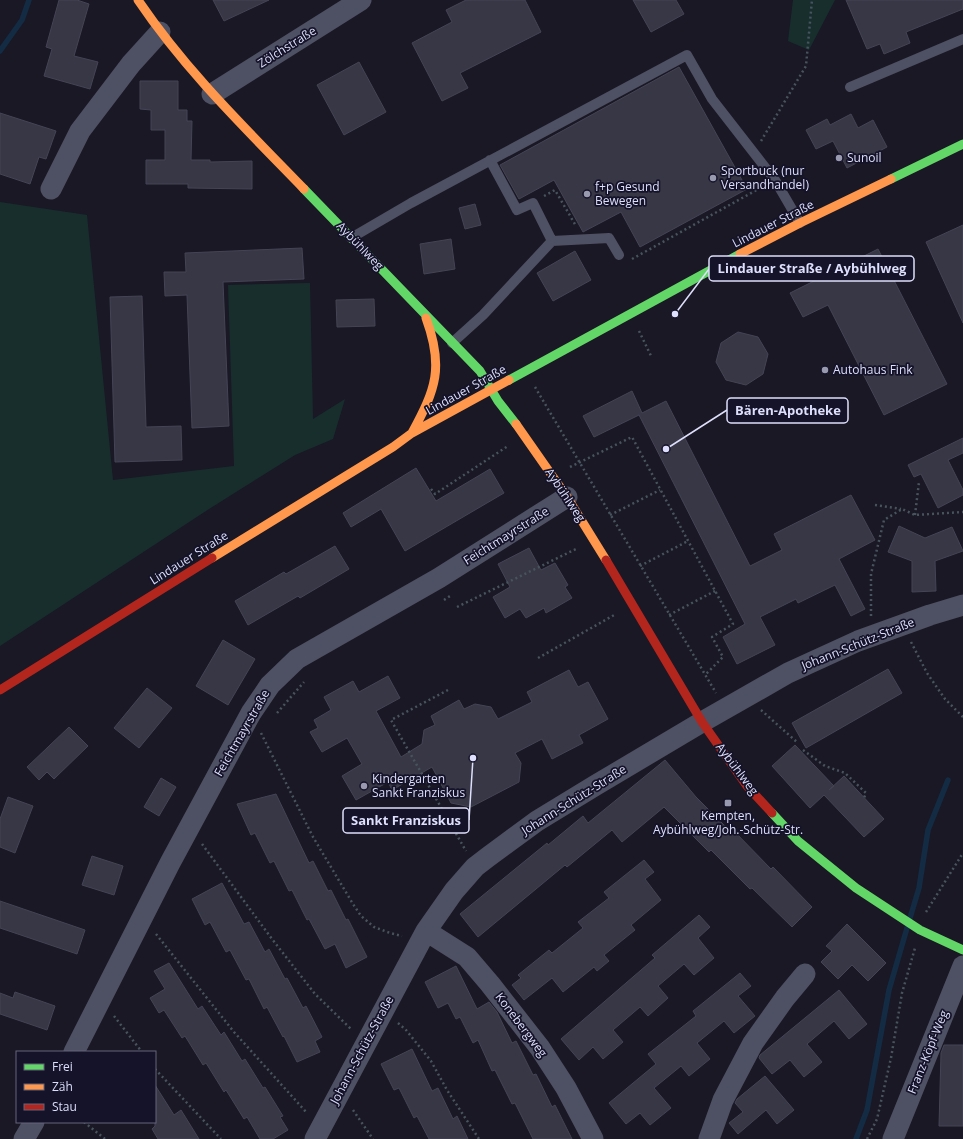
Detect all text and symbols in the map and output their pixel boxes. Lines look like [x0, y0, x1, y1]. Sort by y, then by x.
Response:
street label: Zölchstraße [254, 22, 319, 71]
place label: Sunoil [847, 149, 882, 166]
marker: Sunoil [834, 153, 844, 163]
place label: Sportbuck (nur Versandhandel) [721, 162, 809, 193]
marker: Sportbuck (nur Versandhandel) [708, 173, 718, 183]
place label: f+p Gesund Bewegen [595, 178, 660, 209]
marker: f+p Gesund Bewegen [582, 189, 592, 199]
street label: Lindauer Straße [729, 196, 817, 251]
street label: Aybühlweg [333, 218, 388, 274]
callout: Lindauer Straße / Aybühlweg [709, 256, 914, 281]
text: Lindauer Straße / Aybühlweg [718, 259, 907, 277]
street label: Lindauer Straße [423, 360, 509, 419]
place label: Autohaus Fink [833, 361, 913, 378]
marker: Autohaus Fink [820, 365, 830, 375]
callout: Bären-Apotheke [727, 398, 848, 423]
text: Bären-Apotheke [735, 401, 841, 419]
street label: Aybühlweg [541, 465, 590, 525]
street label: Feichtmayrstraße [460, 502, 552, 569]
street label: Lindauer Straße [146, 527, 231, 588]
street label: Johann-Schütz-Straße [798, 613, 917, 674]
street label: Feichtmayrstraße [210, 686, 274, 779]
street label: Aybühlweg [712, 739, 763, 799]
street label: Johann-Schütz-Straße [517, 760, 630, 839]
place label: Kindergarten Sankt Franziskus [372, 770, 465, 801]
marker: Kindergarten Sankt Franziskus [359, 781, 369, 791]
marker: Kempten, Aybühlweg/Joh.-Schütz-Str. [723, 798, 733, 808]
place label: Kempten, Aybühlweg/Joh.-Schütz-Str. [653, 807, 803, 838]
callout: Sankt Franziskus [343, 808, 469, 833]
text: Sankt Franziskus [351, 811, 461, 829]
street label: Konebergweg [492, 989, 552, 1061]
street label: Johann-Schütz-Straße [325, 992, 397, 1108]
street label: Franz-Köpf-Weg [903, 1007, 952, 1096]
legend [16, 1051, 156, 1123]
text: Frei [52, 1058, 73, 1075]
text: Zäh [52, 1078, 73, 1095]
text: Stau [52, 1098, 77, 1115]

